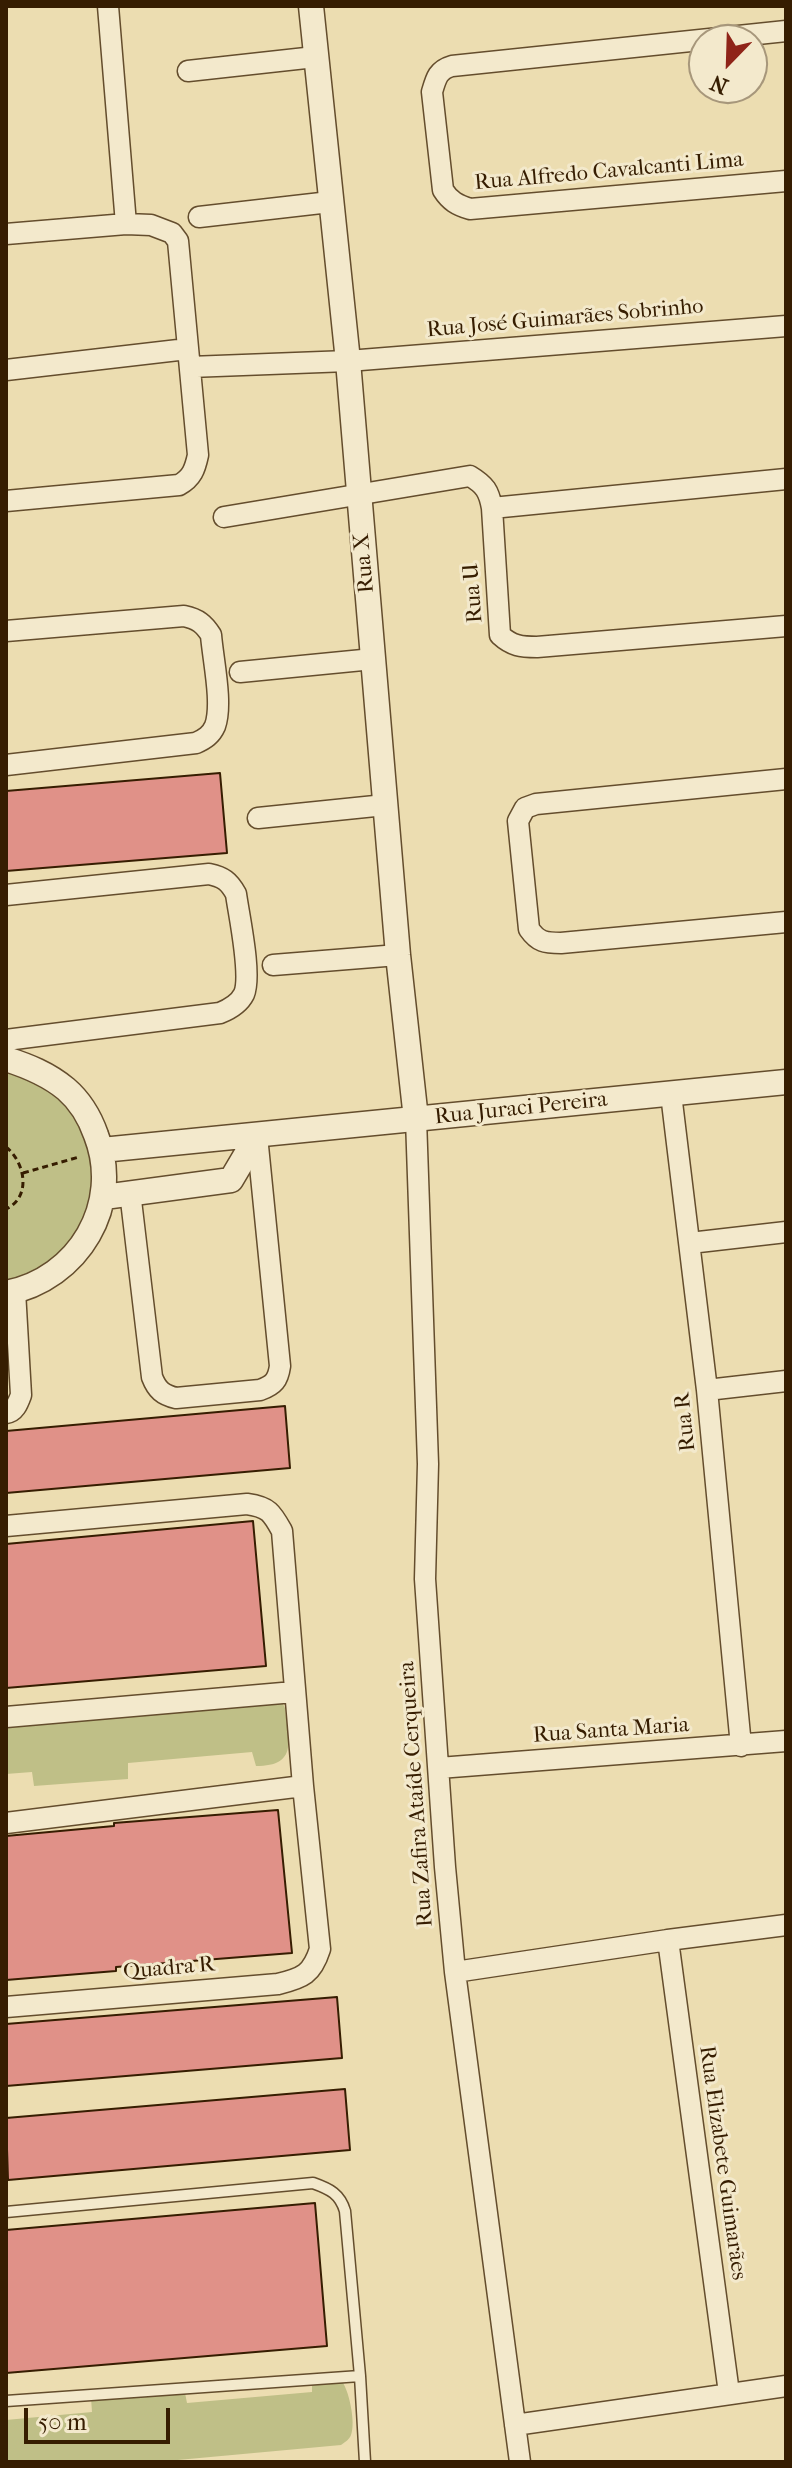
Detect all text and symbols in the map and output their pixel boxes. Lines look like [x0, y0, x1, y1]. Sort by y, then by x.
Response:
north arrow [688, 24, 768, 104]
text: N [707, 69, 732, 99]
street label: Rua Alfredo Cavalcanti Lima [473, 147, 745, 197]
street label: Rua José Guimarães Sobrinho [426, 294, 704, 344]
street label: Rua X [349, 532, 381, 594]
street label: Rua U [459, 562, 489, 624]
street label: Rua Juraci Pereira [433, 1087, 609, 1131]
street label: Rua R [670, 1391, 702, 1453]
street label: Rua Zafira Ataíde Cerqueira [395, 1660, 439, 1928]
street label: Rua Santa Maria [532, 1712, 690, 1750]
street label: Quadra R [122, 1952, 216, 1986]
street label: Rua Elizabete Guimarães [692, 2044, 752, 2282]
scale bar [28, 2392, 174, 2442]
text: 50 m [38, 2408, 87, 2436]

